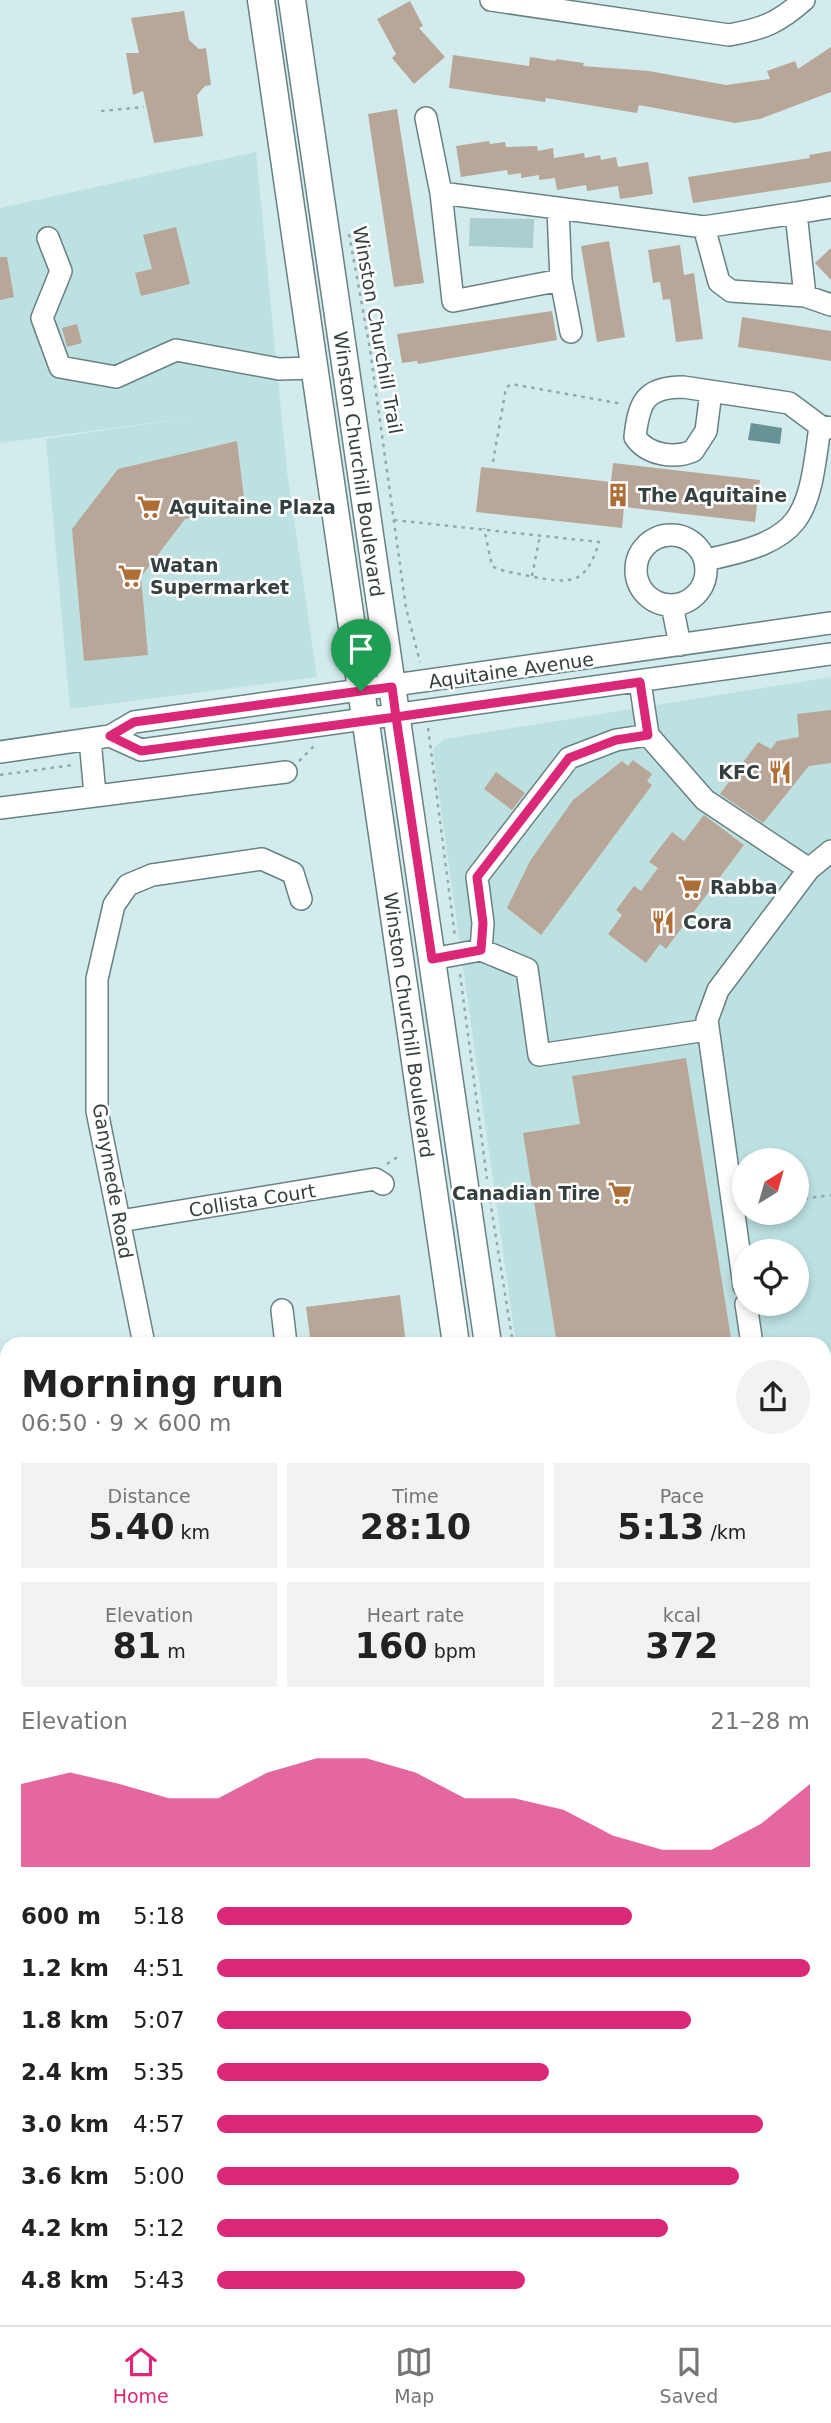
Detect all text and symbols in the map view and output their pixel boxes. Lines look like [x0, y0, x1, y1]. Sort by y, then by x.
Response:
street label: Winston Churchill Trail [349, 224, 407, 436]
street label: Winston Churchill Boulevard [329, 330, 389, 598]
building icon: The Aquitaine [604, 481, 632, 509]
place label: The Aquitaine [638, 484, 787, 506]
supermarket icon: Aquitaine Plaza [135, 493, 163, 521]
place label: Aquitaine Plaza [169, 496, 336, 518]
place label: Watan Supermarket [150, 554, 289, 598]
supermarket icon: Watan Supermarket [116, 562, 144, 590]
pin [331, 619, 391, 691]
icon: arrive [342, 630, 380, 668]
street label: Aquitaine Avenue [427, 648, 595, 692]
restaurant icon: KFC [766, 758, 794, 786]
place label: KFC [718, 761, 760, 783]
supermarket icon: Rabba [676, 873, 704, 901]
place label: Rabba [710, 876, 777, 898]
street label: Winston Churchill Boulevard [379, 891, 439, 1159]
restaurant icon: Cora [649, 908, 677, 936]
place label: Cora [683, 911, 732, 933]
street label: Ganymede Road [89, 1102, 137, 1260]
north arrow [732, 1148, 808, 1225]
map controls [732, 1148, 809, 1316]
street label: Collista Court [187, 1179, 317, 1221]
supermarket icon: Canadian Tire [606, 1179, 634, 1207]
place label: Canadian Tire [452, 1182, 600, 1204]
button: locate [732, 1239, 809, 1316]
button: share [736, 1360, 810, 1434]
text: Morning run [21, 1362, 284, 1406]
text: 06:50 · 9 × 600 m [21, 1410, 231, 1436]
text: Distance [108, 1485, 191, 1507]
text: Time [392, 1485, 439, 1507]
text: Pace [660, 1485, 704, 1507]
text: 5.40 [88, 1507, 175, 1547]
text: 28:10 [360, 1507, 471, 1547]
text: 5:13 [617, 1507, 704, 1547]
text: km [175, 1521, 210, 1543]
text: /km [704, 1521, 746, 1543]
text: Elevation [105, 1604, 193, 1626]
text: Heart rate [367, 1604, 464, 1626]
text: kcal [663, 1604, 701, 1626]
text: 81 [113, 1626, 161, 1666]
text: 160 [355, 1626, 428, 1666]
text: 372 [645, 1626, 718, 1666]
text: m [161, 1640, 186, 1662]
text: bpm [428, 1640, 476, 1662]
text: Elevation [21, 1708, 128, 1734]
text: 21–28 m [710, 1708, 810, 1734]
text: 600 m [21, 1903, 101, 1929]
text: 5:18 [133, 1903, 185, 1929]
text: 1.2 km [21, 1955, 109, 1981]
text: 4:51 [133, 1955, 185, 1981]
text: 1.8 km [21, 2007, 109, 2033]
text: 5:07 [133, 2007, 185, 2033]
text: 2.4 km [21, 2059, 109, 2085]
text: 5:35 [133, 2059, 185, 2085]
text: 3.0 km [21, 2111, 109, 2137]
text: 4:57 [133, 2111, 185, 2137]
text: 3.6 km [21, 2163, 109, 2189]
text: 5:00 [133, 2163, 185, 2189]
text: 4.2 km [21, 2215, 109, 2241]
text: 5:12 [133, 2215, 185, 2241]
text: 4.8 km [21, 2267, 109, 2293]
text: 5:43 [133, 2267, 185, 2293]
tab: Home [113, 2343, 169, 2407]
tab: Map [394, 2343, 434, 2407]
tab: Saved [660, 2343, 718, 2407]

